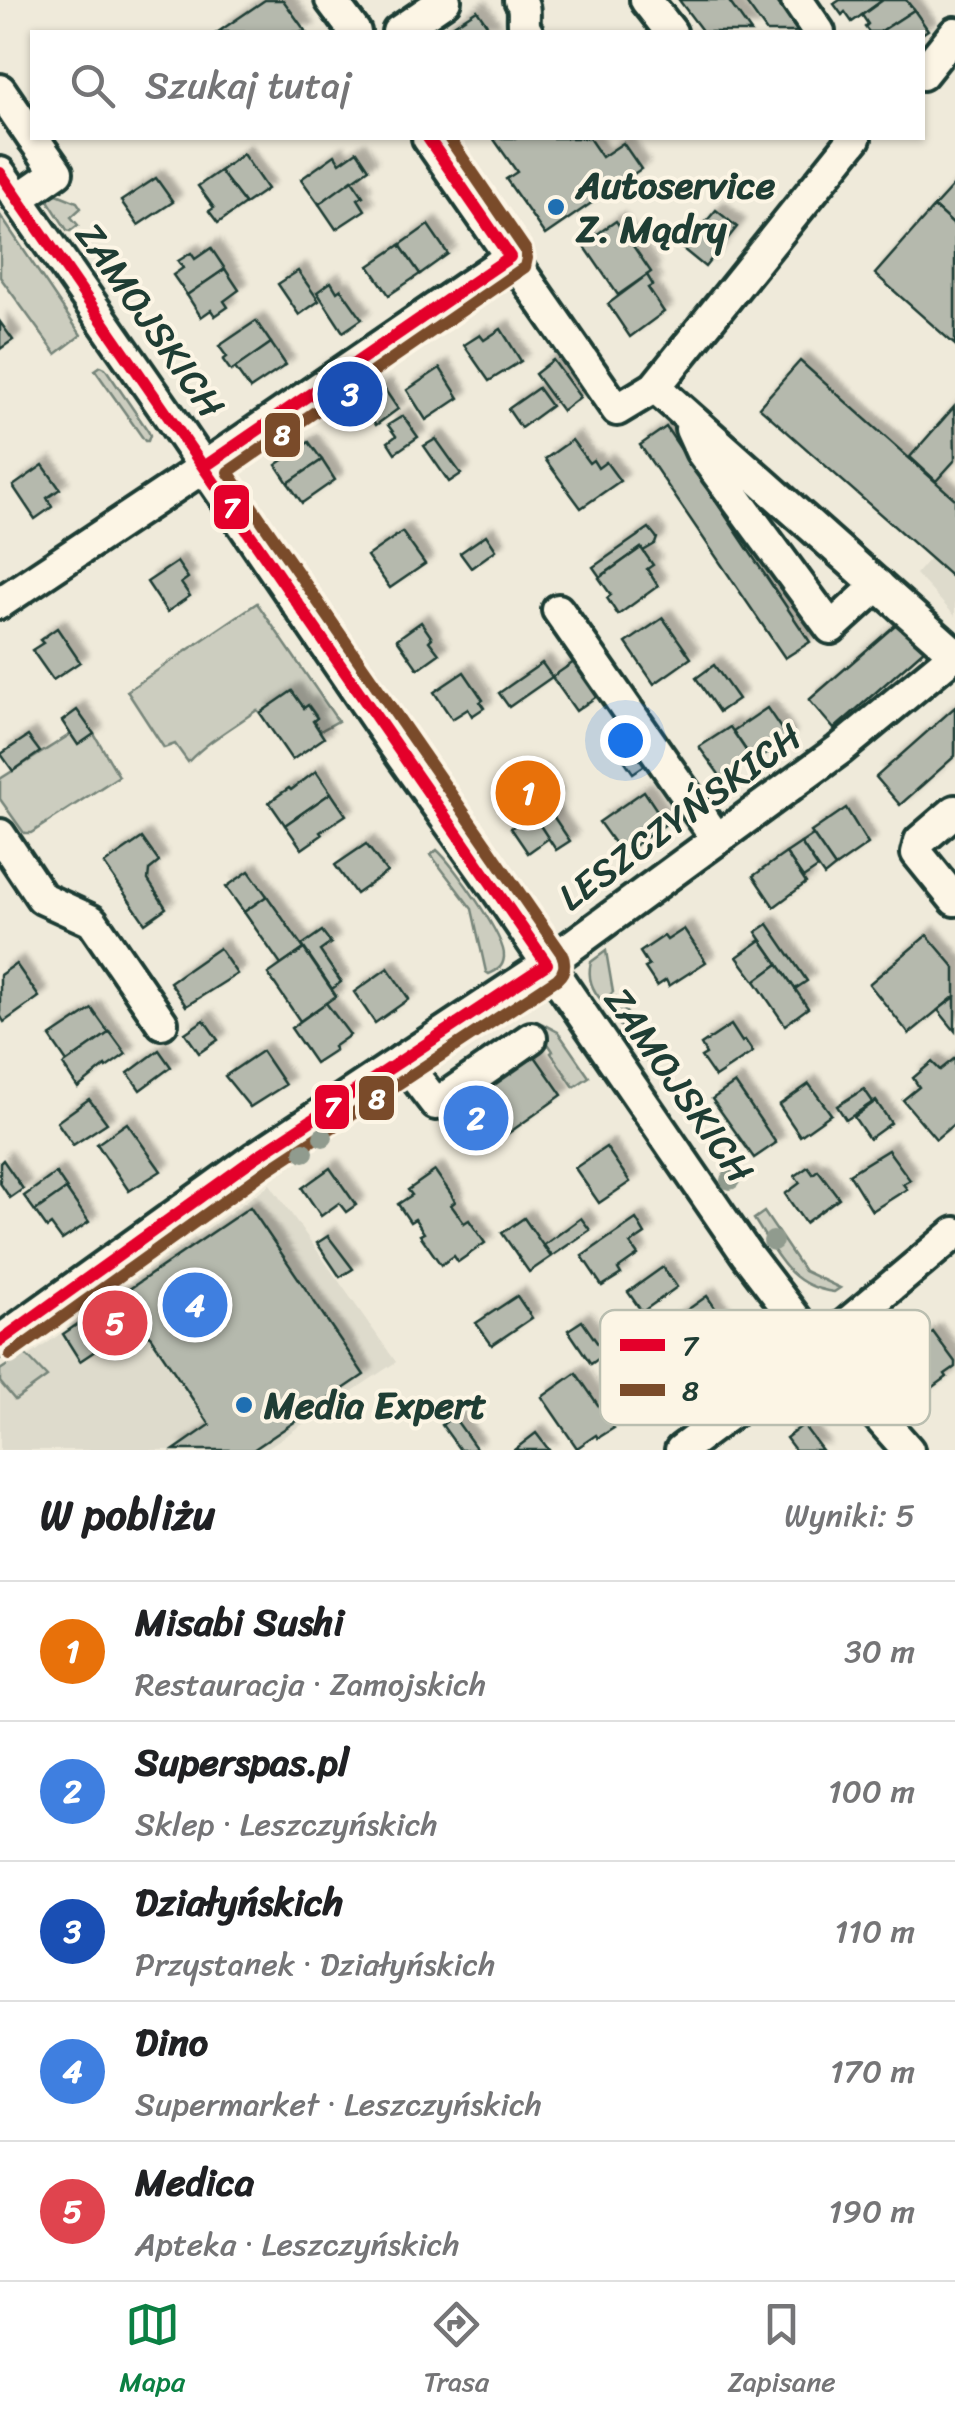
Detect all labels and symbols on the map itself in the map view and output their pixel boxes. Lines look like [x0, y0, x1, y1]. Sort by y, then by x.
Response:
place label: Autoservice Z. Mądry [574, 152, 776, 263]
marker: Autoservice Z. Mądry [545, 196, 567, 218]
street label: ZAMOJSKICH [57, 207, 243, 433]
pin: 3 [318, 356, 382, 432]
text: 8 [273, 410, 291, 459]
line badge: 8 [263, 411, 302, 459]
line badge: 7 [212, 483, 251, 531]
text: 7 [223, 483, 241, 532]
street label: LESZCZYŃSKICH [543, 705, 817, 929]
your location [600, 715, 651, 766]
pin: 1 [496, 756, 560, 830]
street label: ZAMOJSKICH [586, 972, 772, 1198]
line badge: 8 [357, 1074, 396, 1122]
text: 8 [368, 1074, 386, 1123]
pin: 2 [444, 1080, 508, 1156]
text: 7 [324, 1082, 342, 1131]
line badge: 7 [313, 1083, 351, 1131]
pin: 4 [162, 1268, 228, 1342]
pin: 5 [82, 1286, 148, 1360]
legend [600, 1310, 930, 1425]
text: 7 [682, 1321, 700, 1370]
text: 8 [682, 1366, 699, 1415]
place label: Media Expert [263, 1372, 487, 1439]
marker: Media Expert [233, 1394, 255, 1416]

